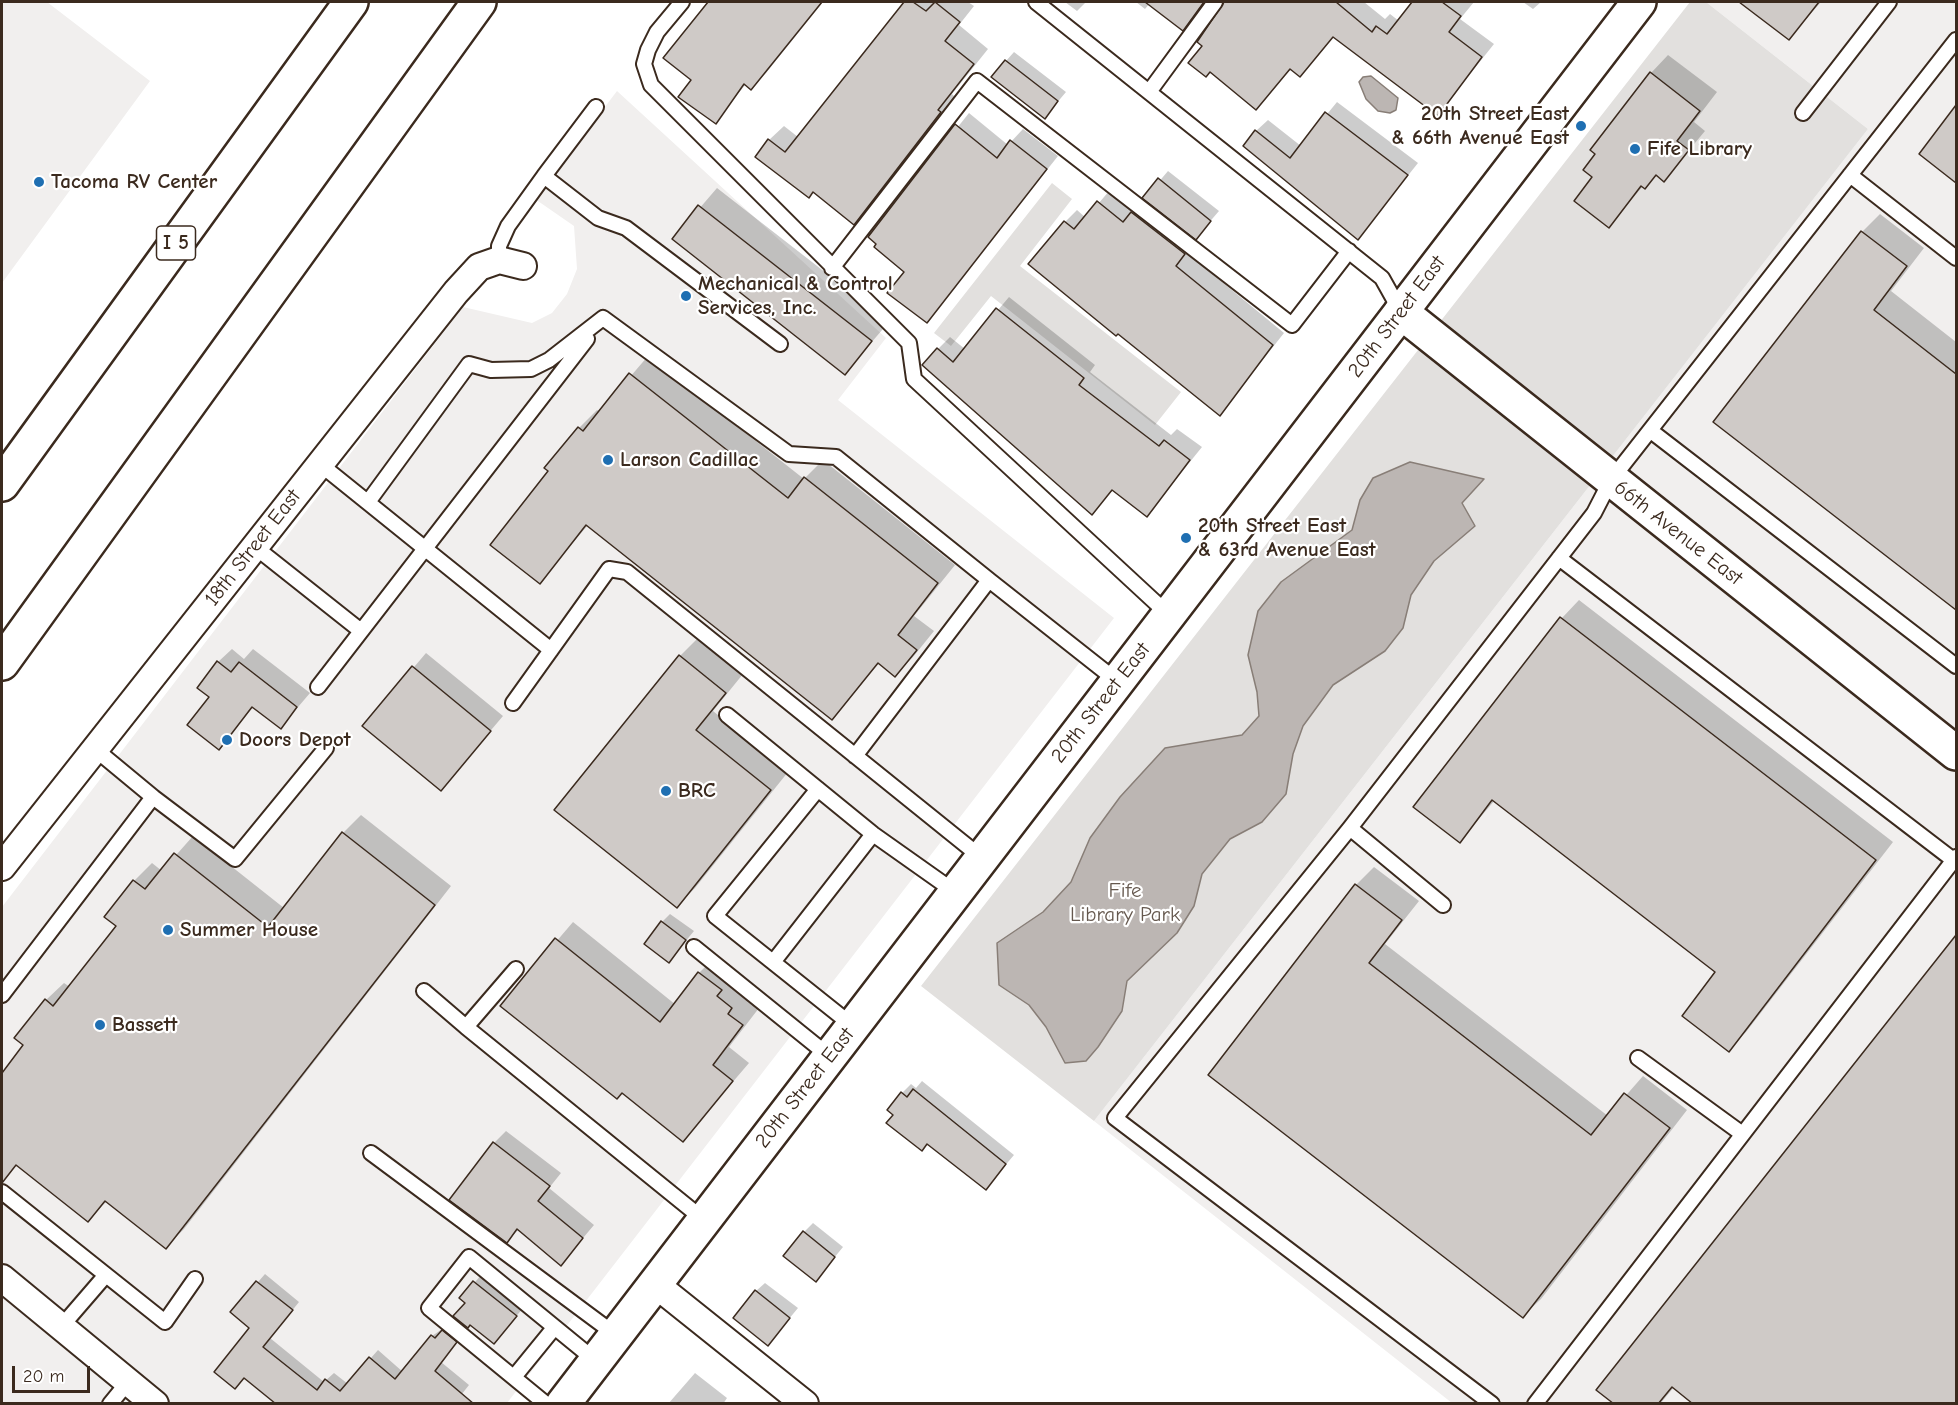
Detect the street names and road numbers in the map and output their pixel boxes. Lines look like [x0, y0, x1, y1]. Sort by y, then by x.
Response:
road number: I 5 [156, 226, 195, 260]
street label: 20th Street East [1343, 251, 1451, 383]
street label: 66th Avenue East [1609, 475, 1747, 591]
street label: 18th Street East [200, 485, 306, 611]
street label: 20th Street East [1046, 638, 1156, 768]
street label: 20th Street East [750, 1023, 860, 1153]

